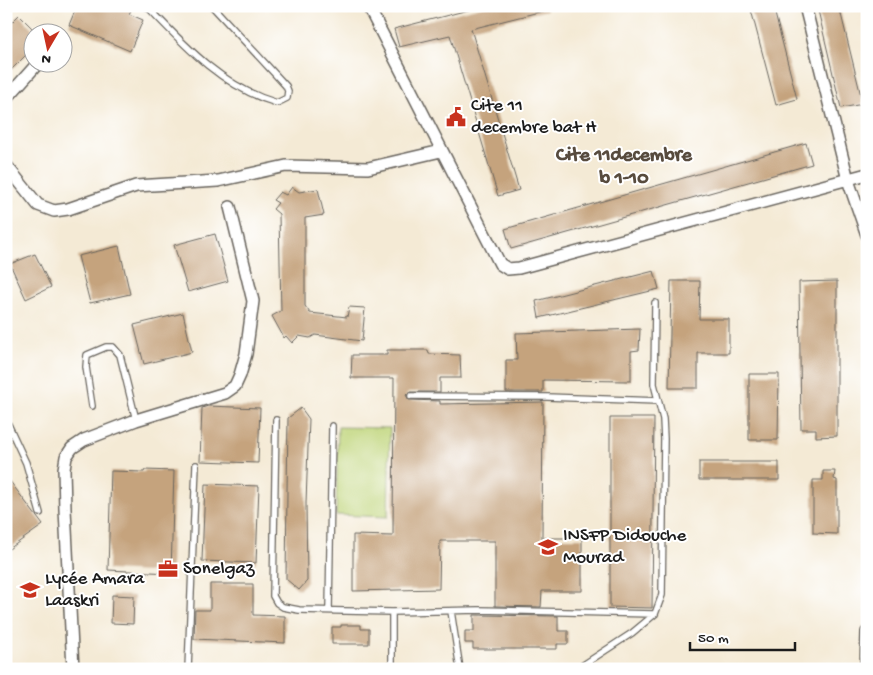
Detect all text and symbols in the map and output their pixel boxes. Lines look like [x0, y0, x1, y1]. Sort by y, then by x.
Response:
north arrow [22, 22, 72, 72]
text: N [41, 49, 52, 67]
place label: Cite 11 decembre bat H [471, 95, 597, 140]
public building icon: Cite 11 decembre bat H [445, 106, 467, 128]
district label: Cite 11decembre b 1-10 [555, 145, 693, 191]
place label: INSFP Didouche Mourad [563, 525, 687, 570]
school or university icon: INSFP Didouche Mourad [537, 536, 559, 558]
office icon: Sonelgaz [157, 558, 179, 580]
place label: Sonelgaz [183, 558, 255, 581]
place label: Lycée Amara Laaskri [45, 568, 146, 613]
school or university icon: Lycée Amara Laaskri [19, 579, 41, 601]
scale bar [690, 620, 796, 652]
text: 50 m [698, 630, 729, 648]

